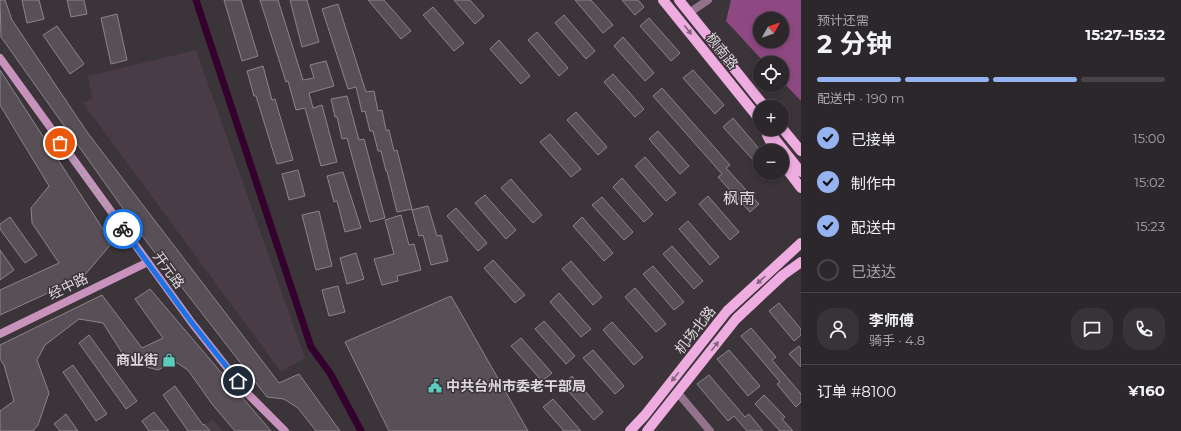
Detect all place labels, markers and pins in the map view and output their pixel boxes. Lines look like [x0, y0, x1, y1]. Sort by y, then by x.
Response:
pin [43, 126, 77, 160]
place label: 商业街 [116, 351, 158, 369]
shop icon: 商业街 [161, 352, 177, 368]
pin [221, 364, 255, 398]
place label: 中共台州市委老干部局 [446, 377, 586, 395]
public building icon: 中共台州市委老干部局 [427, 378, 443, 394]

